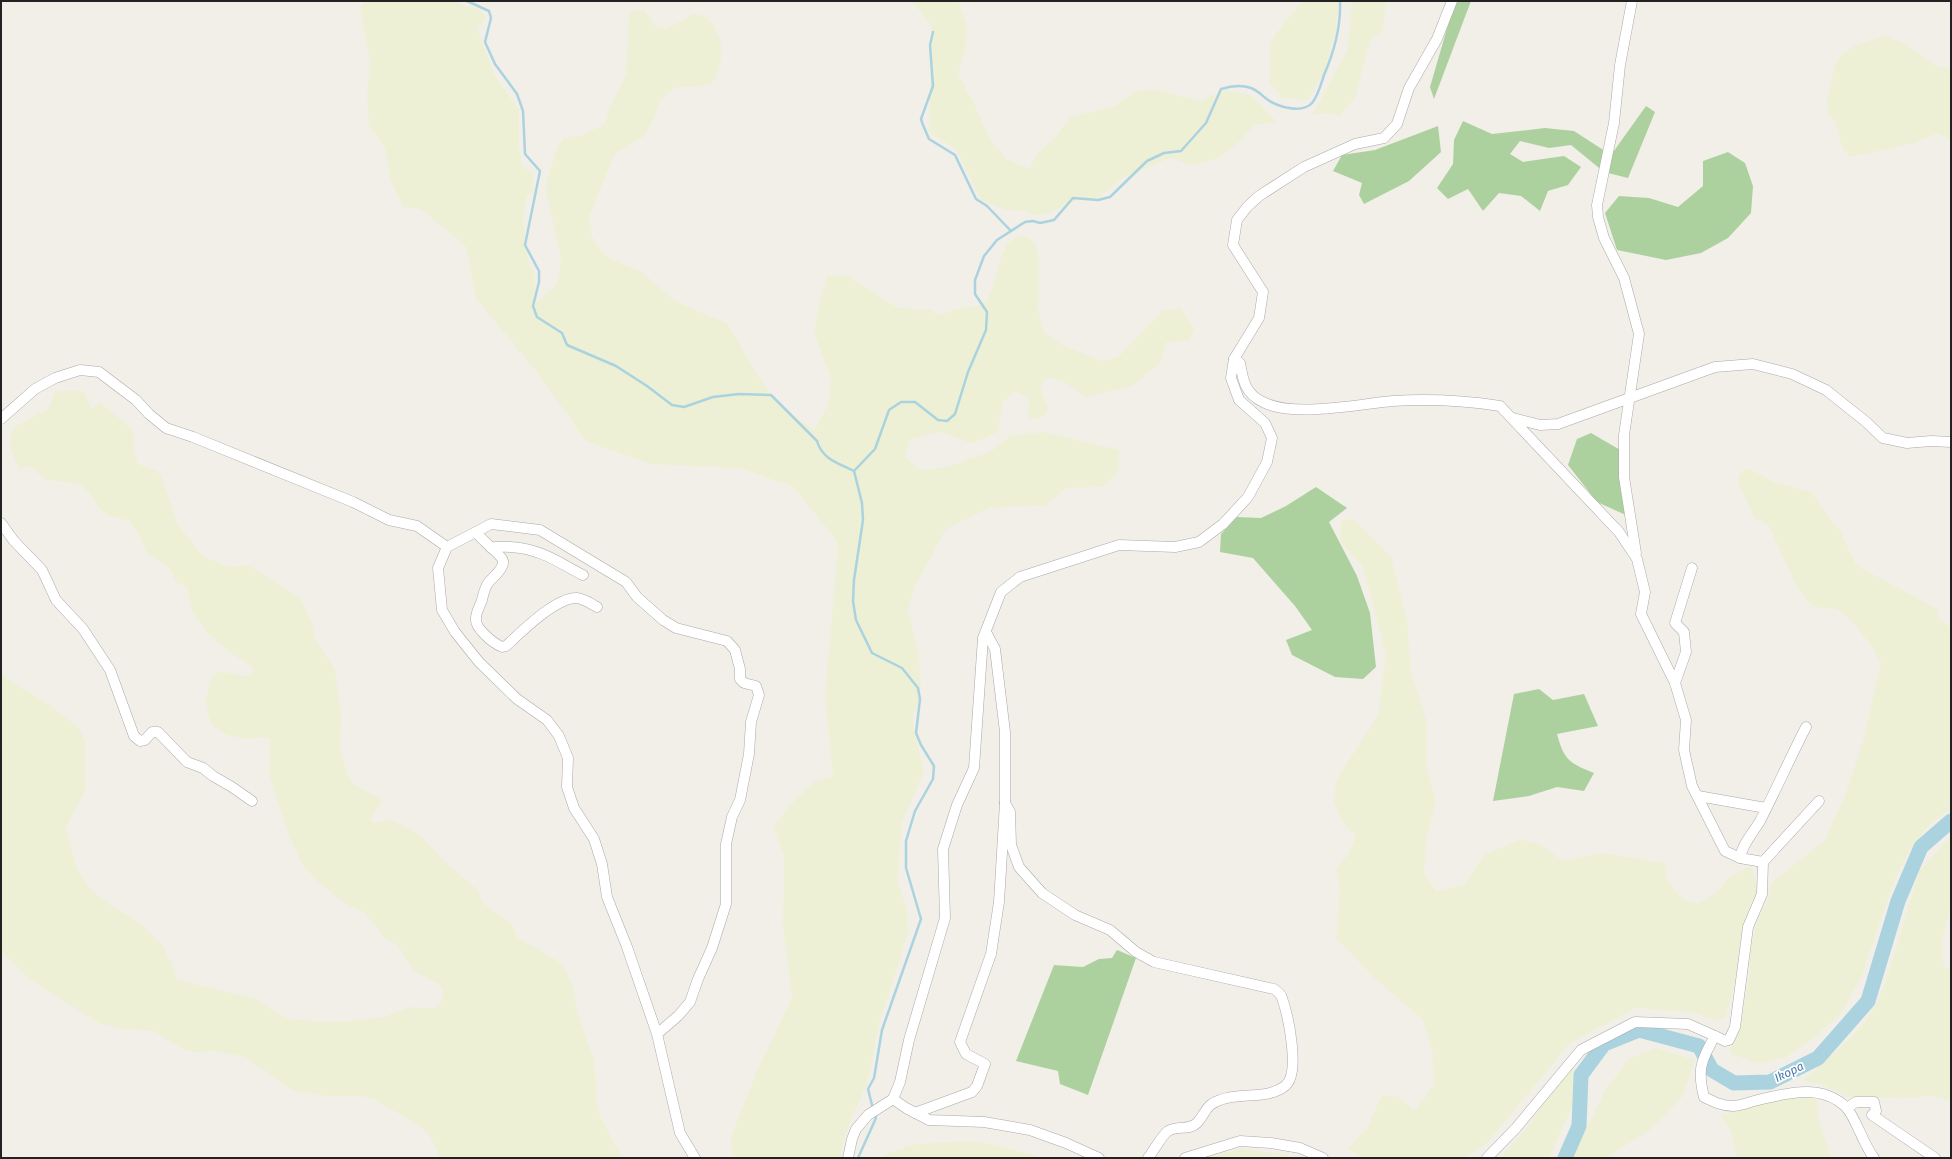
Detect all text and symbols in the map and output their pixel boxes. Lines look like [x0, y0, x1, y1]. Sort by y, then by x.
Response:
water label: Ikopa [1772, 1059, 1806, 1085]

